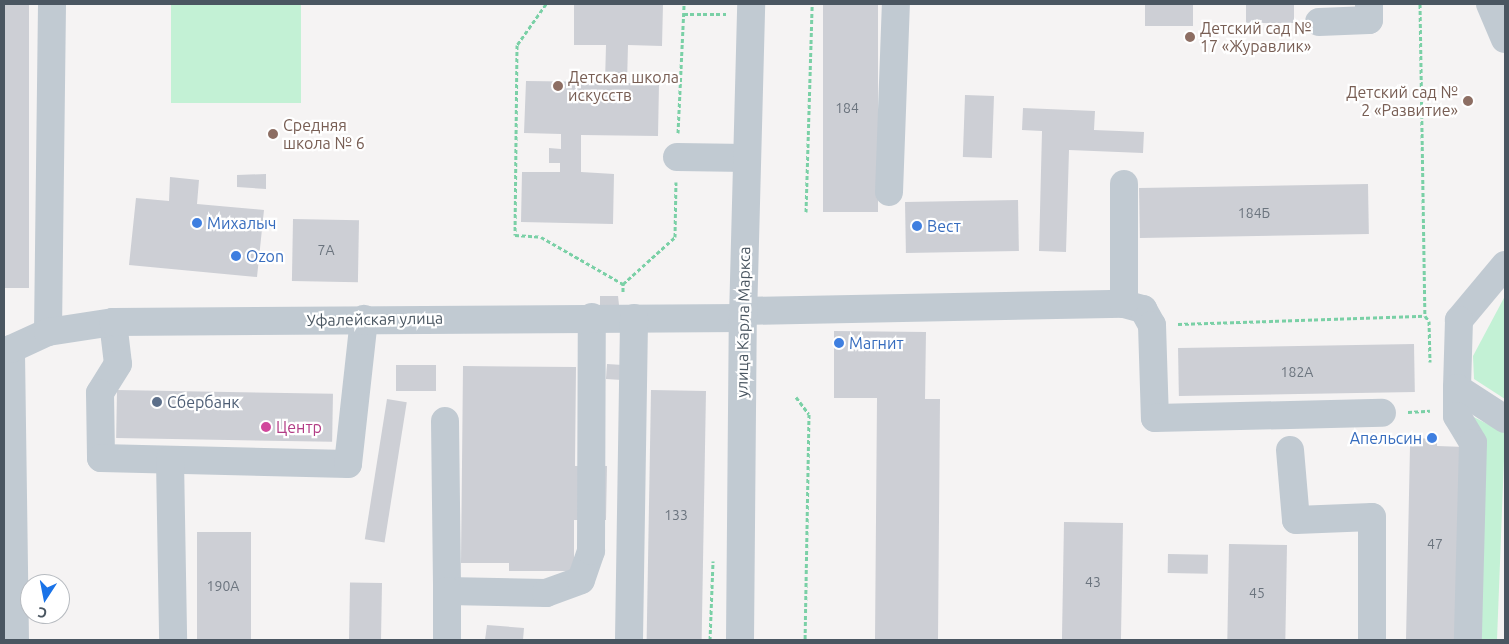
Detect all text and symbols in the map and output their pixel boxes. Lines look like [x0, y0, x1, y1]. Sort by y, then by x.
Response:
place label: Детский сад № 17 «Журавлик» [1200, 18, 1312, 56]
marker: Детский сад № 17 «Журавлик» [1184, 31, 1196, 43]
place label: Детская школа искусств [568, 67, 679, 105]
marker: Детская школа искусств [552, 80, 564, 92]
place label: Детский сад № 2 «Развитие» [1346, 82, 1458, 120]
marker: Детский сад № 2 «Развитие» [1462, 95, 1474, 107]
house number: 184 [835, 100, 859, 116]
place label: Средняя школа № 6 [283, 115, 365, 153]
marker: Средняя школа № 6 [267, 128, 279, 140]
house number: 184Б [1238, 205, 1270, 221]
place label: Михалыч [207, 213, 276, 233]
place label: Вест [927, 216, 961, 236]
marker: Михалыч [191, 217, 203, 229]
marker: Вест [911, 220, 923, 232]
house number: 7А [318, 242, 334, 258]
place label: Ozon [246, 246, 284, 266]
street label: улица Карла Маркса [732, 246, 754, 398]
marker: Ozon [230, 250, 242, 262]
street label: Уфалейская улица [307, 308, 443, 330]
place label: Магнит [849, 333, 903, 353]
marker: Магнит [833, 337, 845, 349]
house number: 182А [1281, 364, 1313, 380]
place label: Сбербанк [167, 392, 240, 412]
marker: Сбербанк [151, 396, 163, 408]
place label: Центр [276, 417, 322, 437]
marker: Центр [260, 421, 272, 433]
place label: Апельсин [1350, 428, 1422, 448]
marker: Апельсин [1426, 432, 1438, 444]
house number: 133 [664, 507, 688, 523]
house number: 47 [1427, 536, 1443, 552]
north arrow [20, 574, 70, 624]
house number: 43 [1085, 574, 1101, 590]
house number: 190А [207, 578, 239, 594]
house number: 45 [1249, 585, 1265, 601]
text: С [36, 604, 48, 621]

